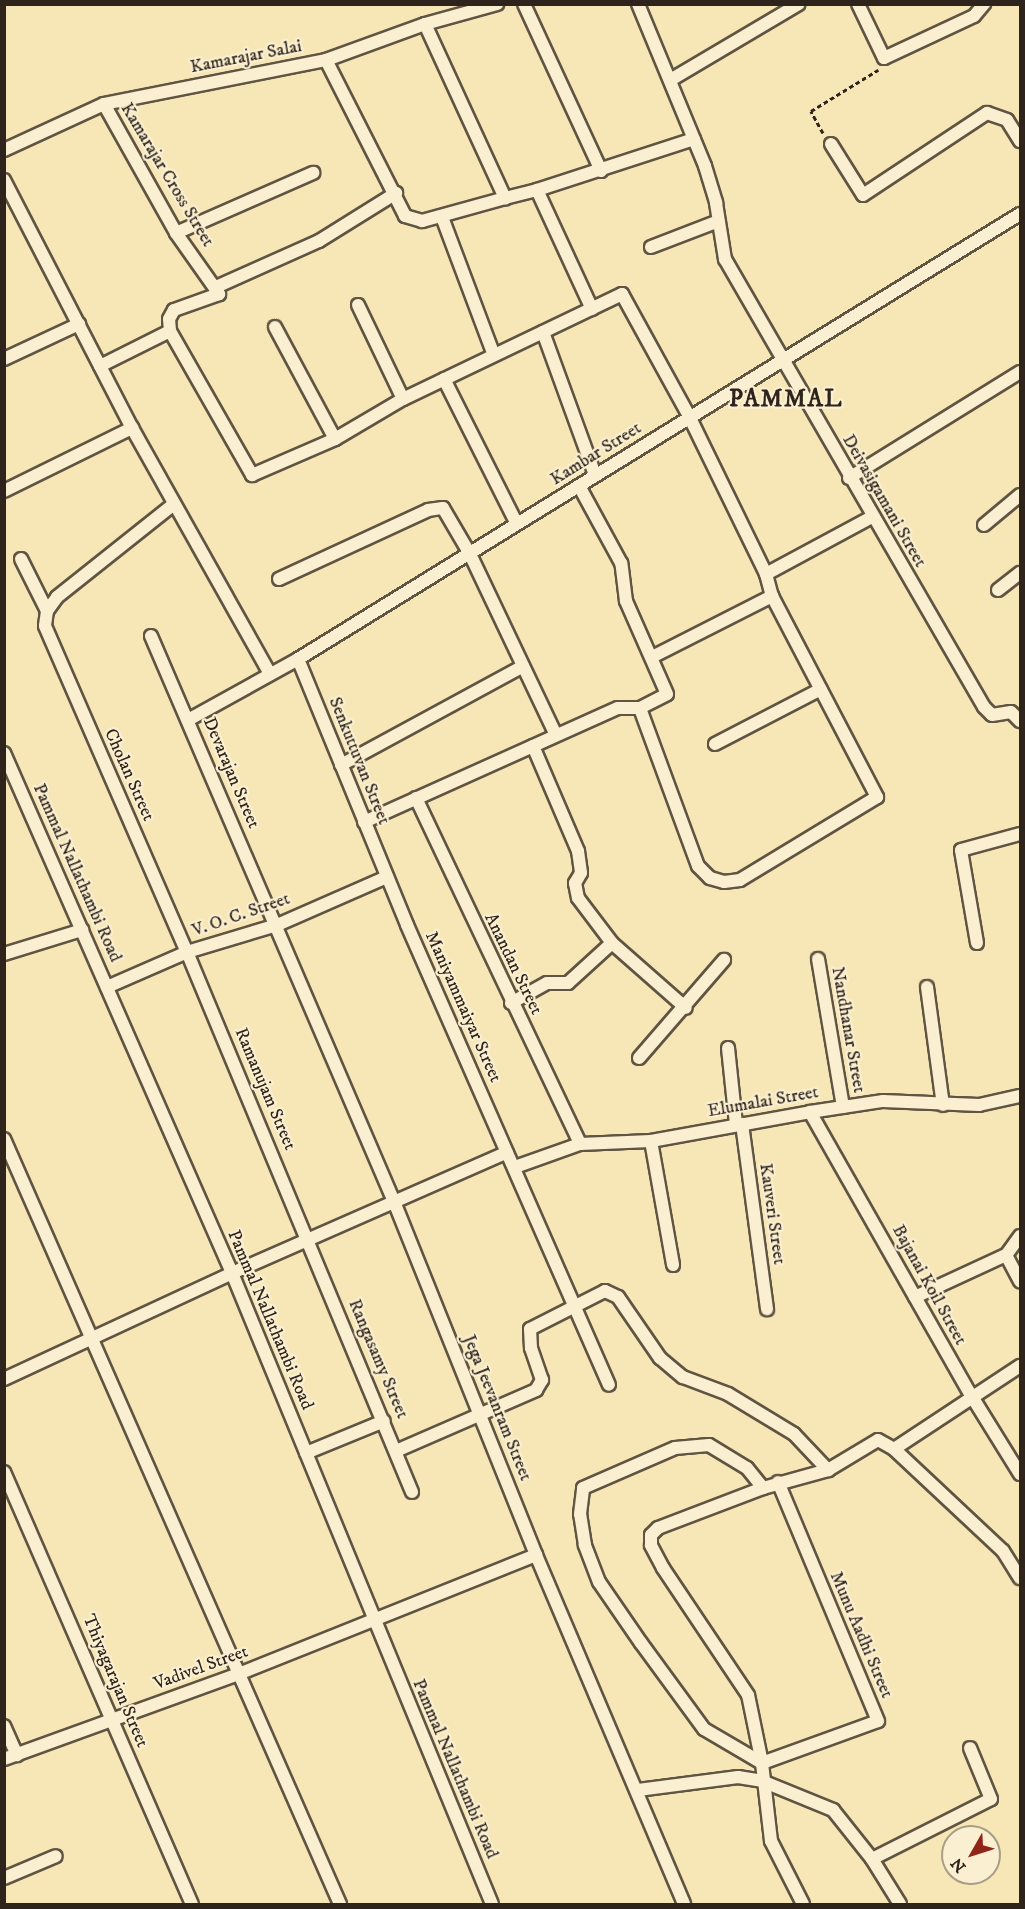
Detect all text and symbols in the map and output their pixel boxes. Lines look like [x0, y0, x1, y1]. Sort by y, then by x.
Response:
street label: Kamarajar Salai [188, 36, 304, 78]
street label: Kamarajar Cross Street [115, 99, 219, 251]
district label: PAMMAL [729, 386, 843, 414]
street label: Kambar Street [547, 418, 645, 490]
street label: Deivasigamani Street [837, 431, 931, 571]
street label: Senkuttuvan Street [324, 694, 394, 828]
street label: Devarajan Street [198, 714, 264, 832]
street label: Cholan Street [99, 725, 159, 825]
street label: Pammal Nallathambi Road [28, 780, 126, 966]
street label: V. O. C. Street [189, 888, 293, 942]
street label: Anandan Street [479, 910, 547, 1018]
street label: Maniyammaiyar Street [420, 928, 506, 1086]
street label: Nandhanar Street [826, 965, 870, 1095]
street label: Ramanujam Street [230, 1025, 300, 1153]
street label: Elumalai Street [706, 1082, 820, 1122]
street label: Kauveri Street [754, 1162, 790, 1266]
street label: Bajanai Koil Street [887, 1221, 971, 1349]
street label: Pammal Nallathambi Road [222, 1227, 318, 1413]
street label: Rangasamy Street [343, 1296, 413, 1422]
street label: Jega Jeevanram Street [458, 1332, 536, 1484]
street label: Munu Aadhi Street [825, 1568, 897, 1702]
street label: Thiyagarajan Street [77, 1611, 153, 1751]
street label: Vadivel Street [151, 1641, 251, 1695]
street label: Pammal Nallathambi Road [407, 1676, 503, 1862]
north arrow [941, 1825, 1001, 1885]
text: N [947, 1854, 970, 1876]

